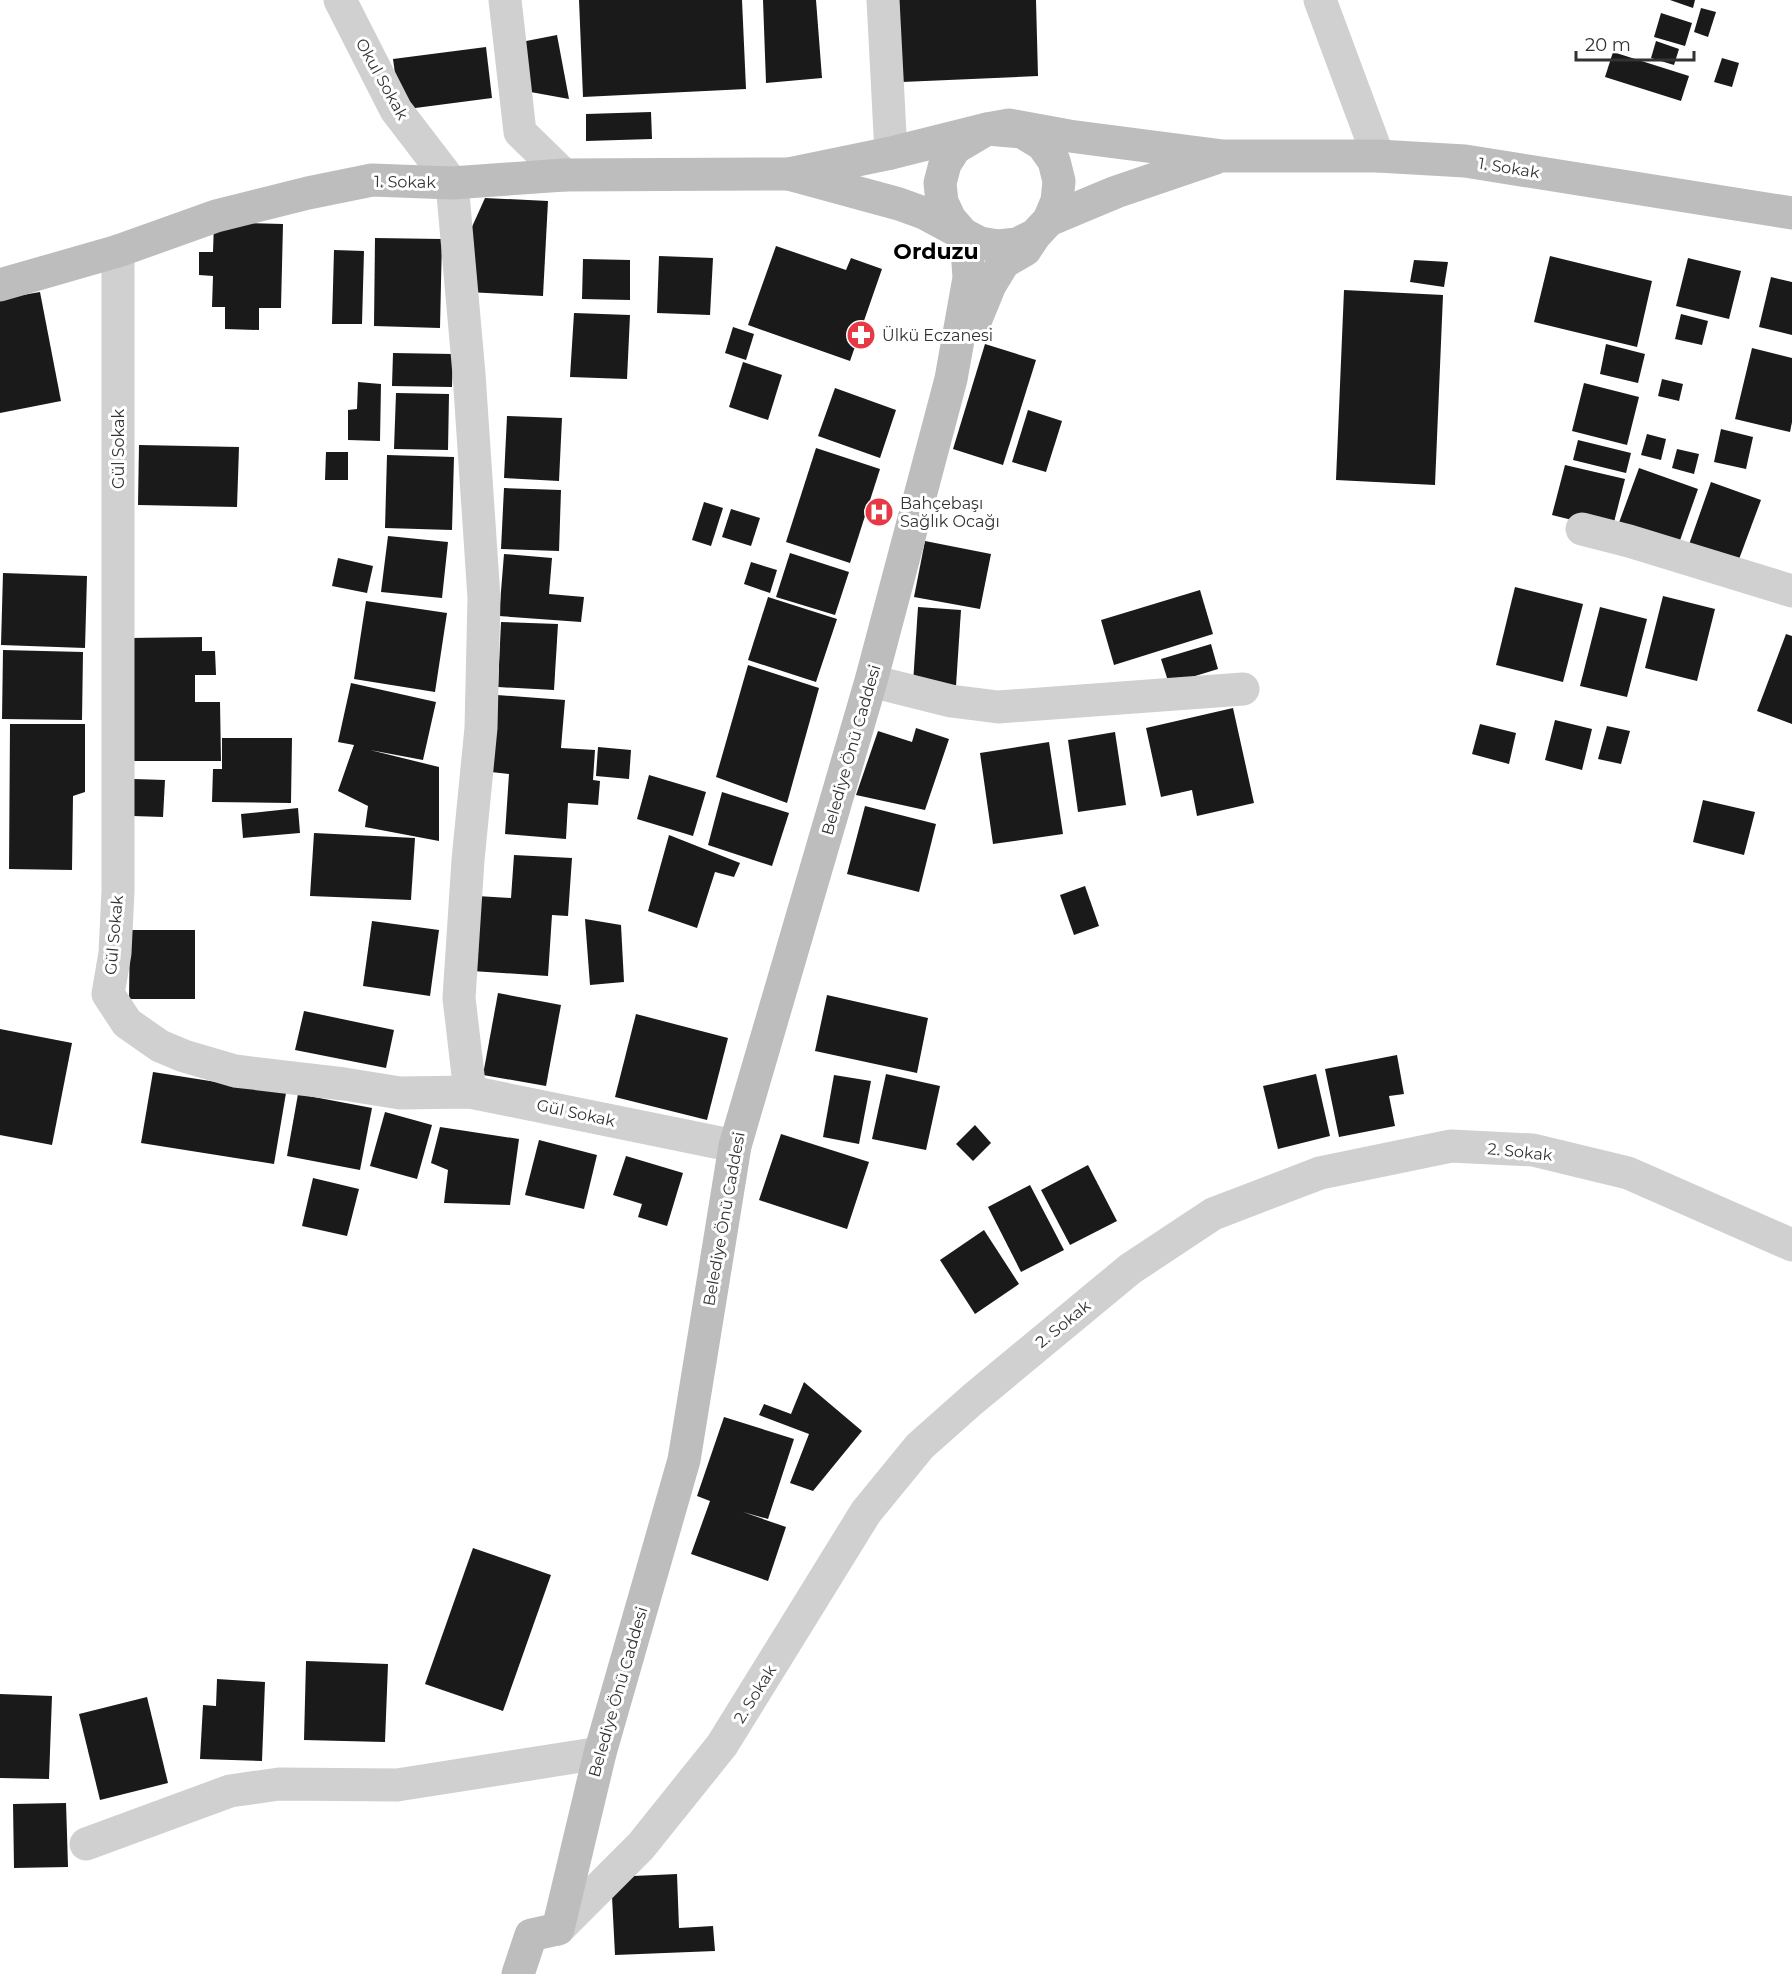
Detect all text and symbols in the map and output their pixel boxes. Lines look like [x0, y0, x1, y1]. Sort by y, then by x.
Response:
scale bar [1576, 24, 1694, 62]
text: 20 m [1585, 34, 1631, 56]
street label: Okul Sokak [352, 35, 412, 123]
street label: 1. Sokak [1477, 154, 1541, 182]
street label: 1. Sokak [374, 172, 436, 192]
district label: Orduzu [893, 238, 979, 265]
pharmacy icon: Ülkü Eczanesi [845, 319, 877, 351]
place label: Ülkü Eczanesi [882, 325, 993, 345]
street label: Gül Sokak [109, 409, 128, 489]
place label: Bahçebaşı Sağlık Ocağı [900, 494, 1000, 531]
hospital icon: Bahçebaşı Sağlık Ocağı [863, 496, 895, 528]
street label: Belediye Önü Caddesi [817, 662, 884, 837]
street label: Gül Sokak [101, 894, 127, 976]
street label: Gül Sokak [535, 1095, 617, 1131]
street label: Belediye Önü Caddesi [698, 1130, 749, 1308]
street label: 2. Sokak [1487, 1139, 1554, 1165]
street label: 2. Sokak [1032, 1296, 1095, 1352]
street label: Belediye Önü Caddesi [584, 1604, 651, 1779]
street label: 2. Sokak [730, 1661, 781, 1727]

